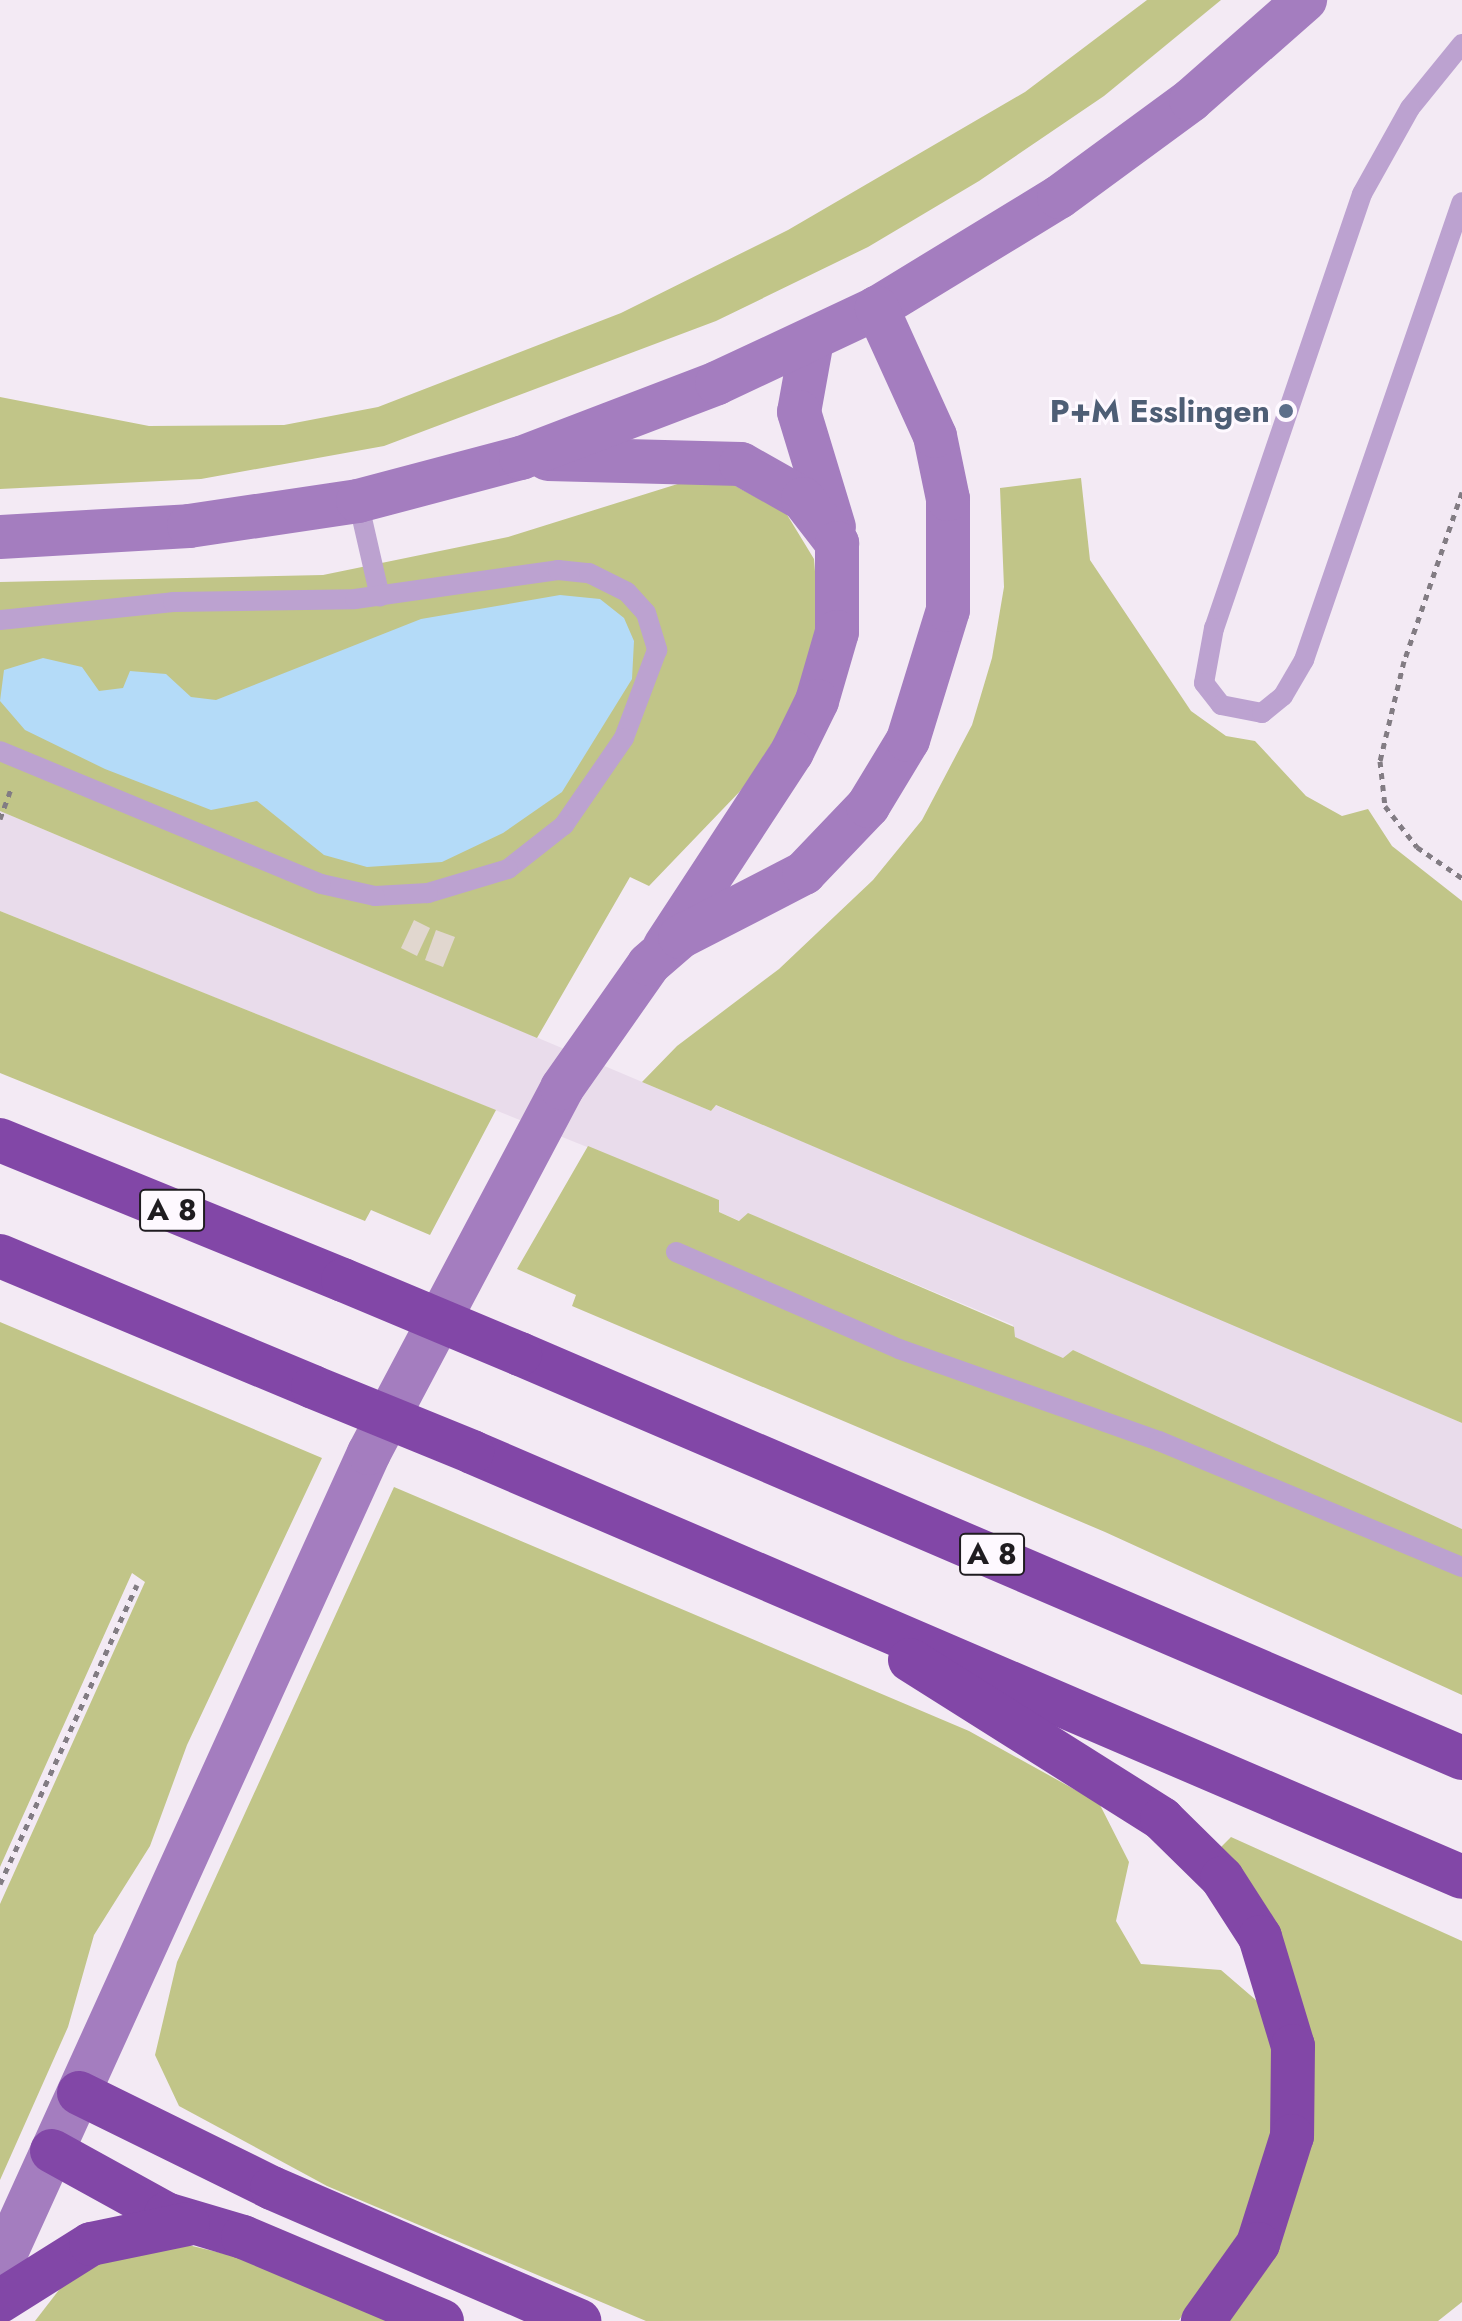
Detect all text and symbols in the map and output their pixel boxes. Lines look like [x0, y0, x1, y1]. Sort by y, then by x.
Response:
place label: P+M Esslingen [1050, 392, 1270, 430]
marker: P+M Esslingen [1277, 402, 1295, 420]
road number: A 8 [138, 1184, 206, 1236]
road number: A 8 [958, 1528, 1026, 1580]

